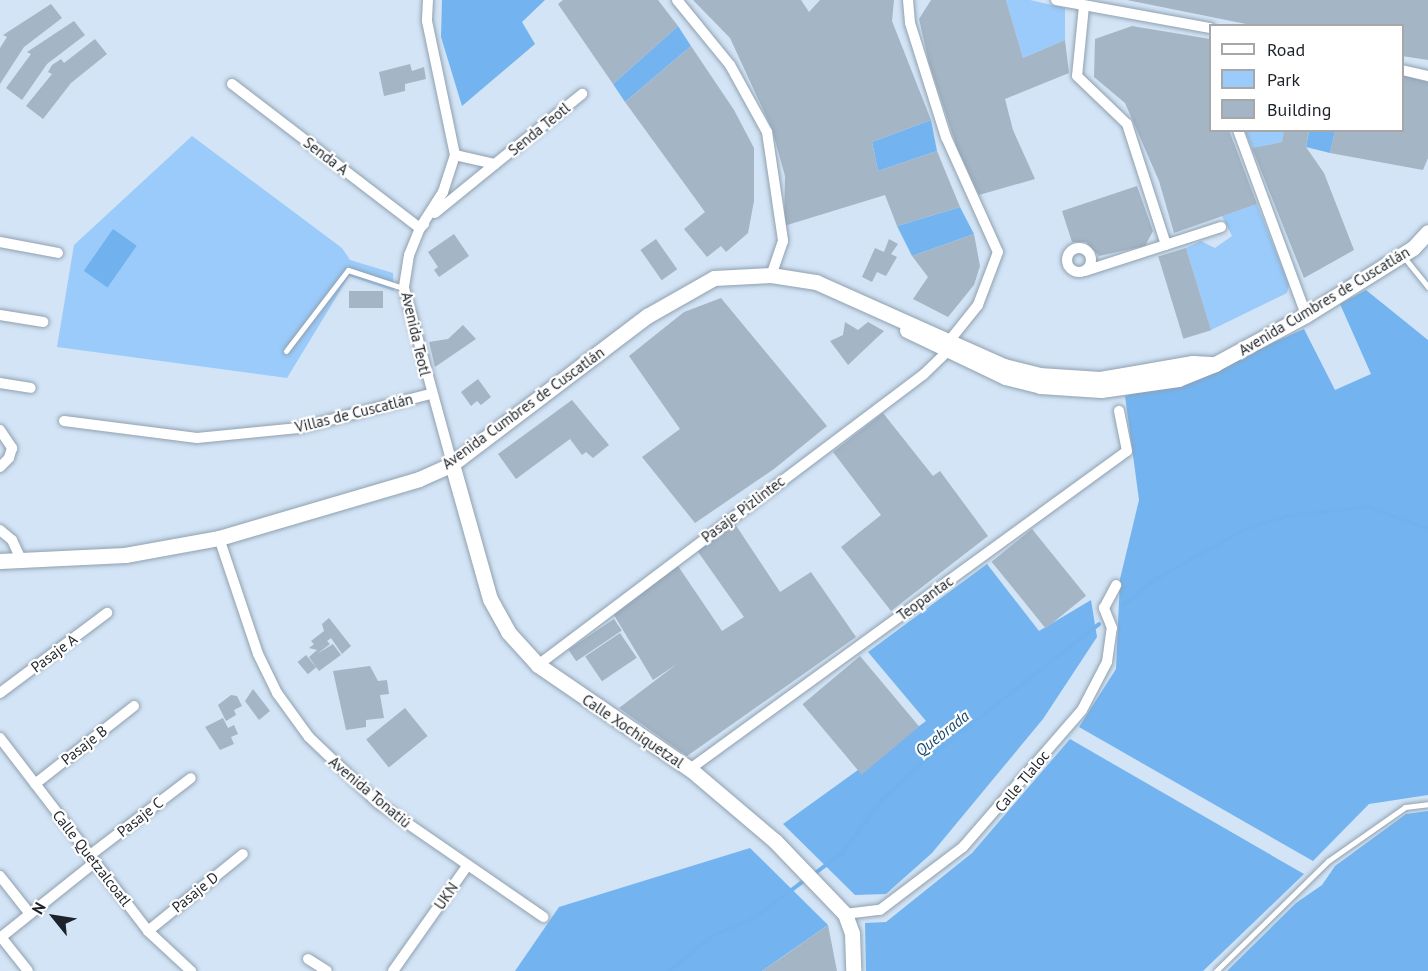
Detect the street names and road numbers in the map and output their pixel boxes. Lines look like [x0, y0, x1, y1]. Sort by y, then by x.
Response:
street label: Senda Teotl [504, 99, 574, 159]
street label: Senda A [300, 133, 352, 179]
street label: Avenida Cumbres de Cuscatlán [1235, 243, 1413, 359]
street label: Avenida Teotl [398, 290, 434, 378]
street label: Avenida Cumbres de Cuscatlán [438, 343, 608, 473]
street label: Villas de Cuscatlán [293, 390, 415, 436]
street label: Pasaje Pizlintec [698, 472, 788, 546]
street label: Teopantac [893, 572, 957, 624]
street label: Pasaje A [27, 630, 81, 676]
street label: Calle Xochiquetzal [579, 690, 687, 772]
street label: Pasaje B [57, 721, 111, 769]
street label: Calle Tlaloc [991, 746, 1053, 816]
street label: Avenida Tonatiú [325, 752, 415, 832]
street label: Pasaje C [113, 794, 167, 840]
street label: Calle Quetzalcoatl [49, 806, 135, 910]
street label: Pasaje D [168, 868, 222, 916]
street label: UKN [430, 879, 462, 913]

